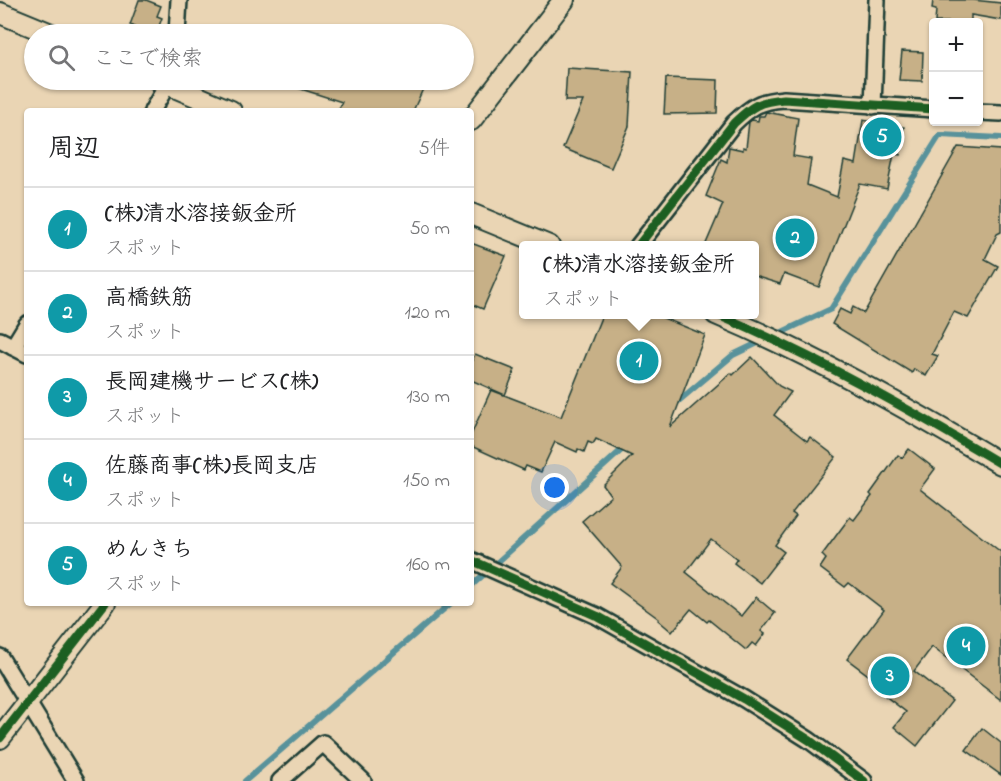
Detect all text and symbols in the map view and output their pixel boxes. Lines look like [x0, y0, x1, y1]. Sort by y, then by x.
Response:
map controls [929, 18, 983, 126]
button: + [929, 18, 983, 72]
search box [24, 24, 474, 90]
icon: search [45, 41, 78, 74]
text: ここで検索 [93, 44, 203, 76]
button: − [929, 72, 983, 126]
pin: 5 [862, 114, 902, 160]
text: 周辺 [48, 131, 100, 169]
text: 5件 [419, 135, 450, 164]
text: (株)清水溶接鈑金所 [105, 199, 297, 231]
text: 1 [64, 215, 71, 244]
text: 50 m [409, 215, 450, 244]
pin: 2 [776, 216, 814, 260]
text: スポット [105, 235, 185, 264]
popup [519, 241, 759, 319]
text: (株)清水溶接鈑金所 [543, 250, 735, 282]
text: 高橋鉄筋 [105, 283, 193, 315]
text: スポット [543, 286, 623, 315]
text: 2 [63, 299, 72, 328]
text: 120 m [405, 299, 450, 328]
text: スポット [105, 319, 185, 348]
pin: 1 [620, 338, 658, 384]
text: 長岡建機サービス(株) [105, 367, 318, 399]
text: 3 [63, 383, 72, 412]
text: 130 m [406, 383, 450, 412]
text: スポット [105, 403, 185, 432]
text: 佐藤商事(株)長岡支店 [105, 451, 319, 483]
text: 4 [63, 467, 72, 496]
text: 150 m [403, 467, 450, 496]
your location [540, 473, 569, 502]
text: スポット [105, 487, 185, 516]
text: めんきち [105, 535, 193, 567]
text: 5 [62, 551, 73, 580]
text: 160 m [406, 551, 450, 580]
text: スポット [105, 571, 185, 600]
pin: 4 [946, 624, 986, 668]
pin: 3 [870, 654, 910, 698]

